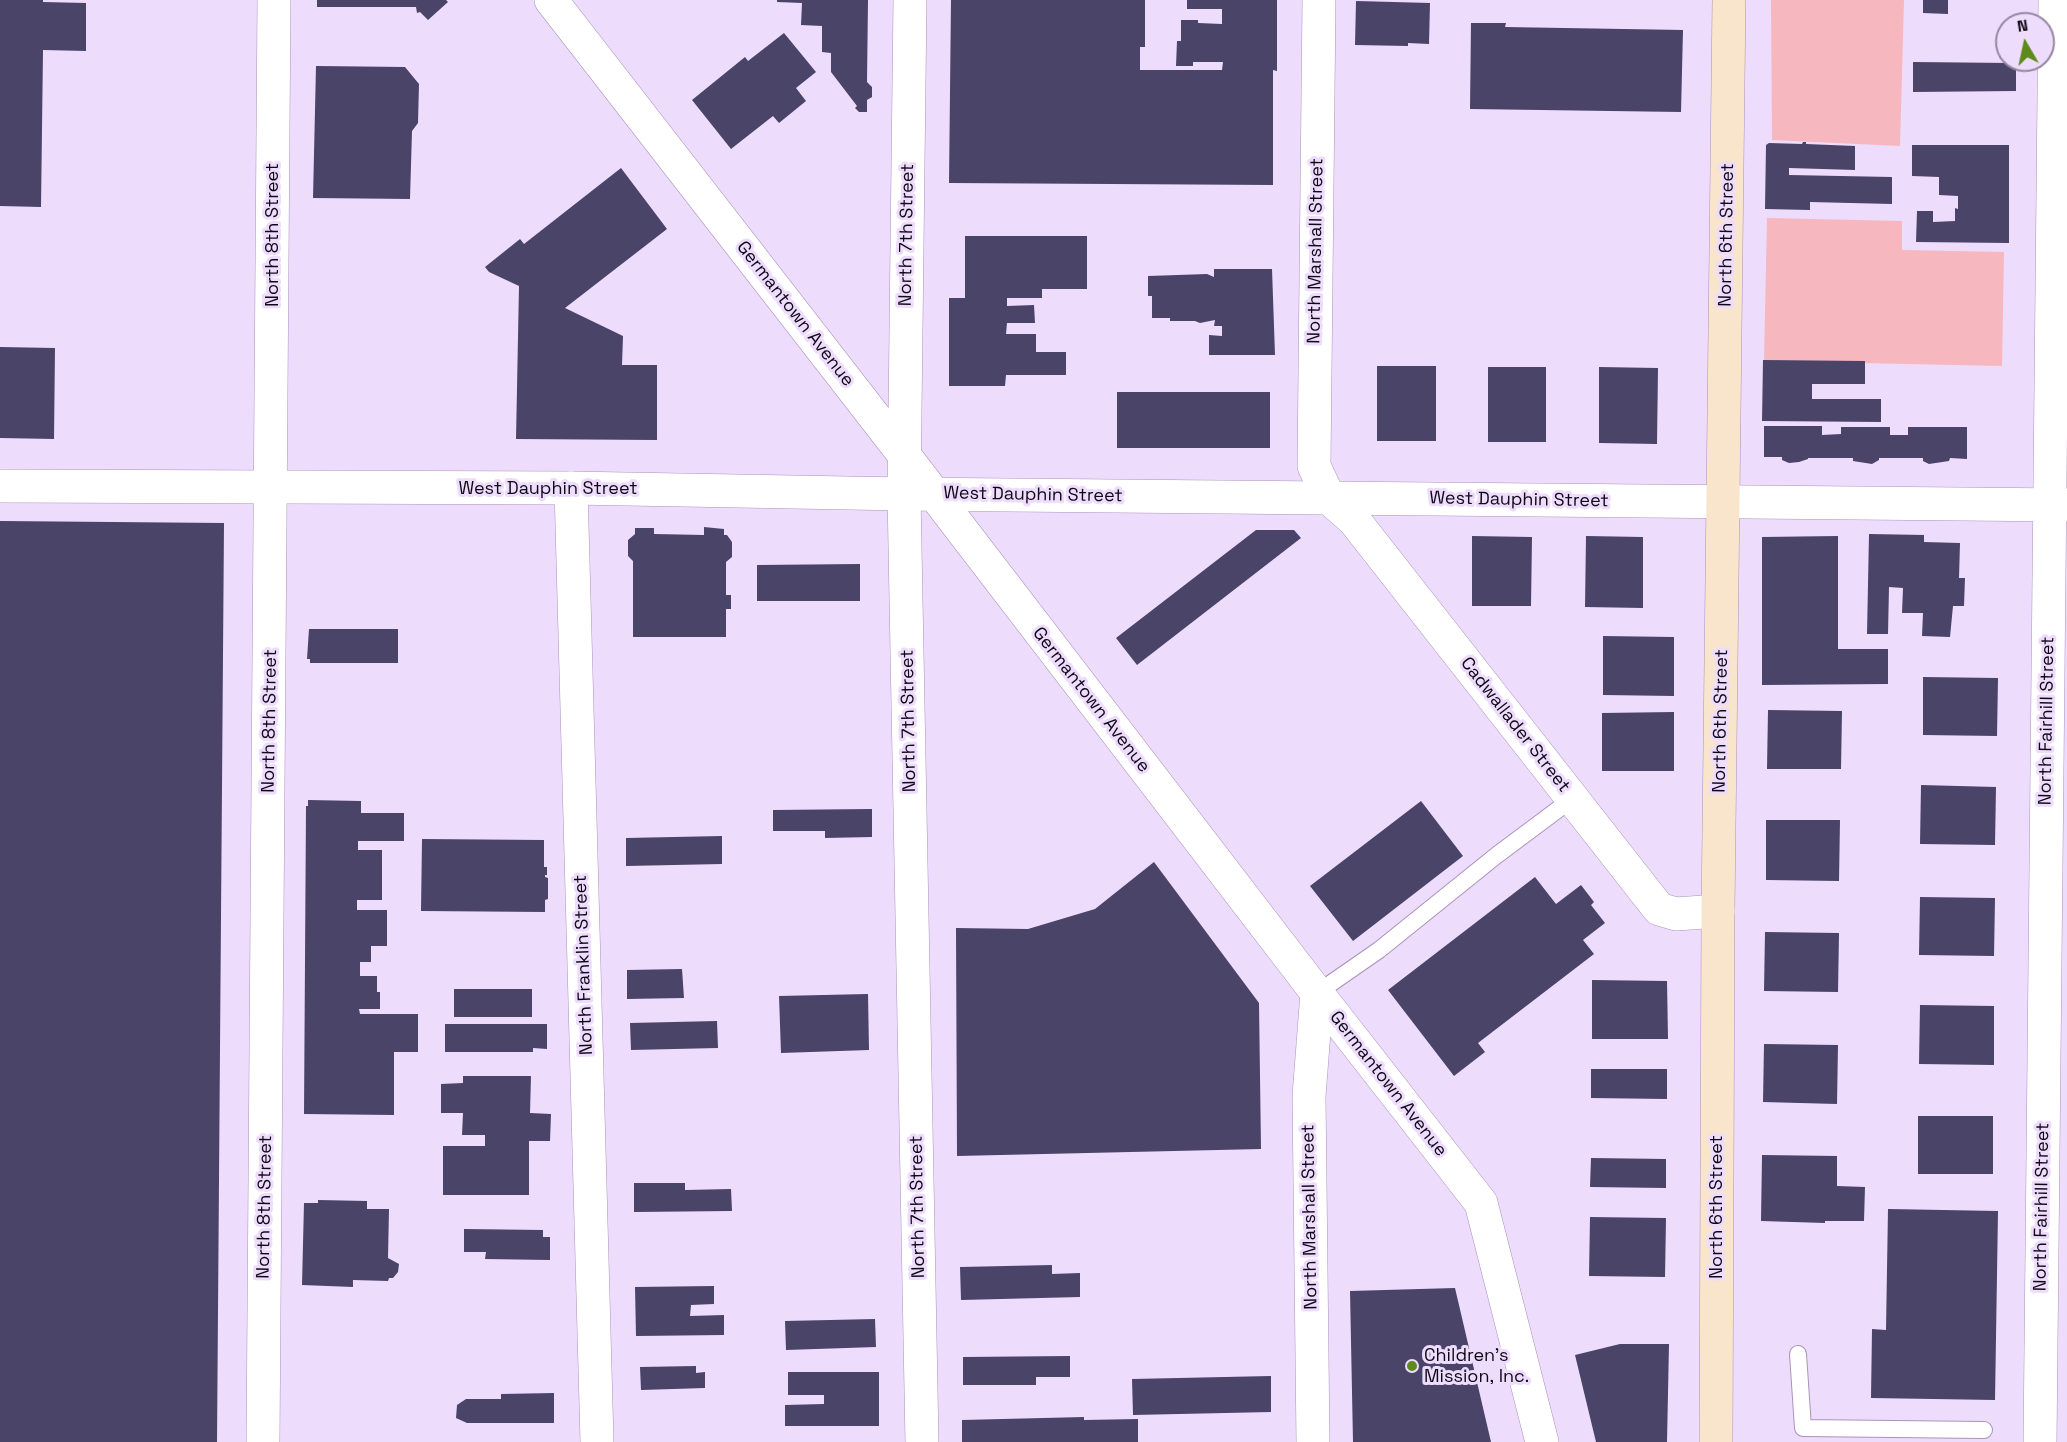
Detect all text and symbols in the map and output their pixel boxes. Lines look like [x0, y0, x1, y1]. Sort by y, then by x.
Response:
north arrow [1995, 12, 2055, 72]
text: N [2015, 14, 2029, 37]
street label: North Marshall Street [1304, 158, 1328, 344]
street label: North 8th Street [262, 163, 284, 307]
street label: North 7th Street [895, 163, 919, 307]
street label: North 6th Street [1715, 163, 1739, 307]
street label: Germantown Avenue [732, 237, 858, 391]
street label: West Dauphin Street [458, 478, 638, 500]
street label: West Dauphin Street [943, 483, 1123, 507]
street label: West Dauphin Street [1429, 488, 1609, 512]
street label: Germantown Avenue [1028, 623, 1154, 777]
street label: North Fairhill Street [2035, 636, 2059, 806]
street label: North 8th Street [258, 649, 282, 793]
street label: North 7th Street [897, 649, 921, 793]
street label: North 6th Street [1709, 649, 1733, 793]
street label: Cadwallader Street [1456, 653, 1574, 797]
street label: North Franklin Street [570, 874, 598, 1056]
street label: Germantown Avenue [1325, 1007, 1451, 1161]
street label: North Fairhill Street [2030, 1122, 2054, 1292]
street label: North Marshall Street [1298, 1124, 1322, 1310]
street label: North 8th Street [253, 1135, 277, 1279]
street label: North 7th Street [906, 1135, 930, 1279]
street label: North 6th Street [1706, 1135, 1728, 1279]
place label: Children's Mission, Inc. [1424, 1345, 1529, 1388]
marker: Children's Mission, Inc. [1405, 1359, 1419, 1373]

